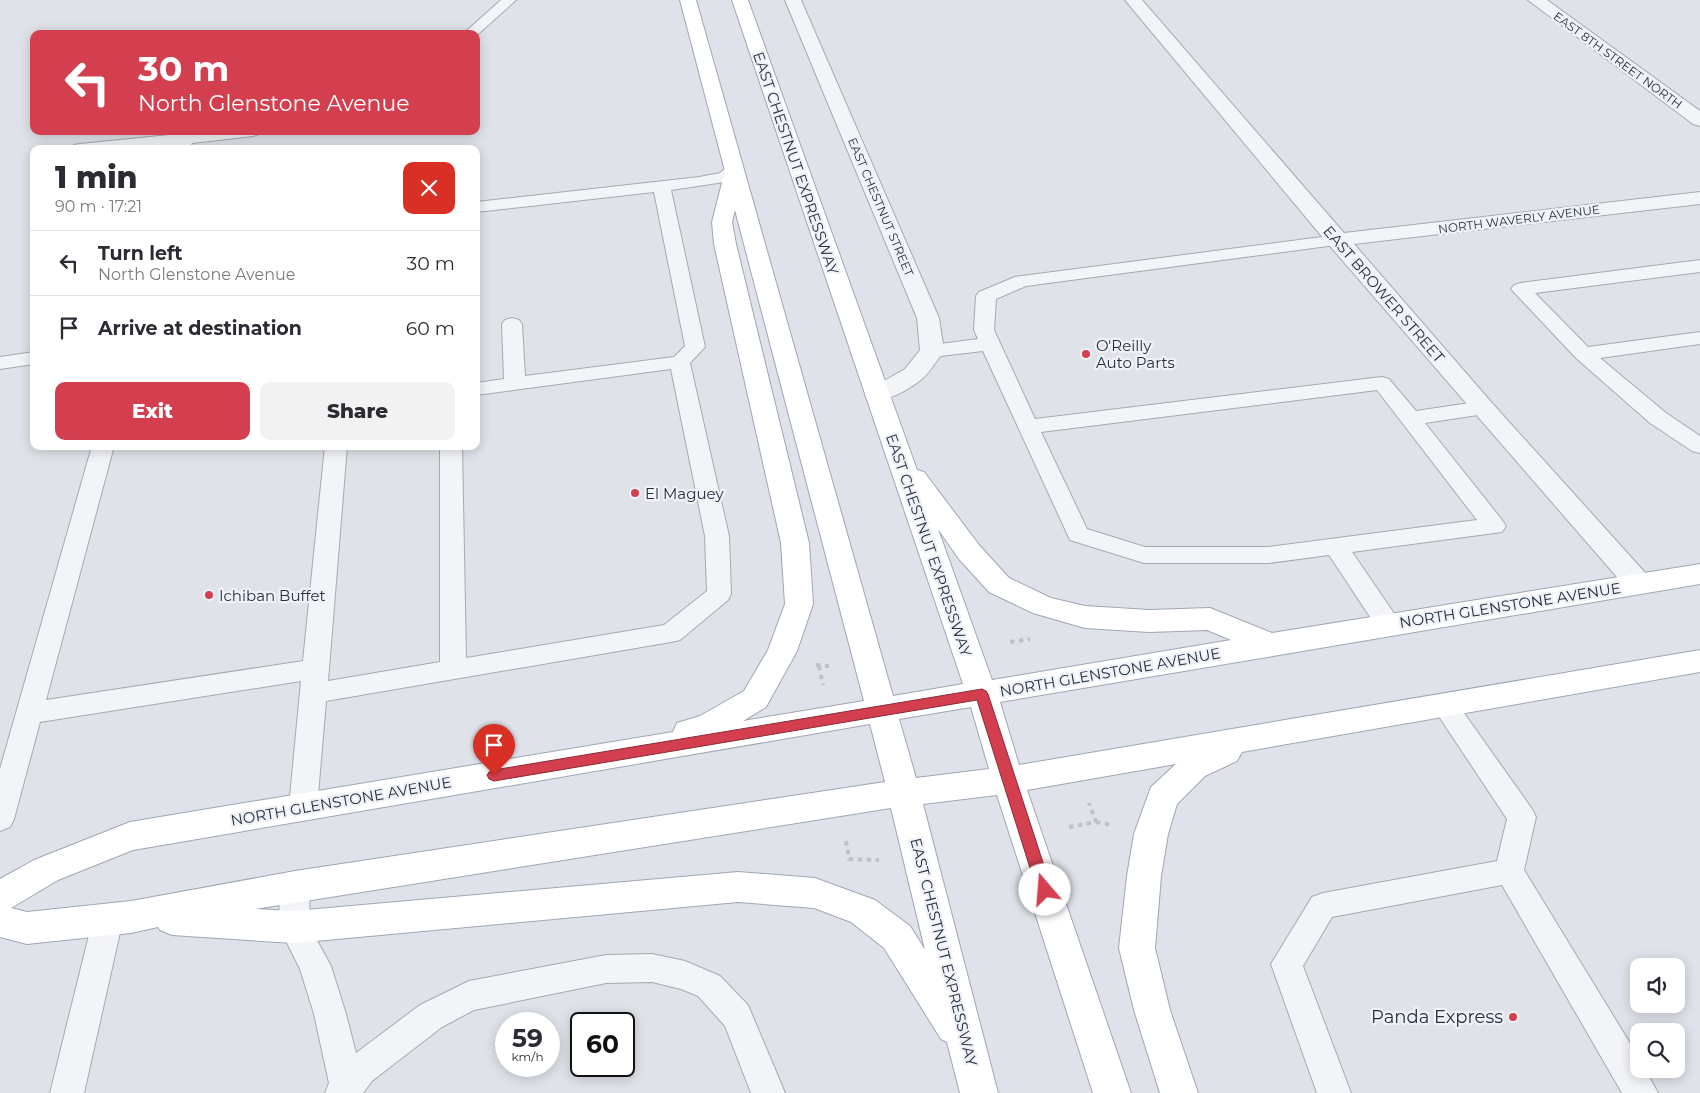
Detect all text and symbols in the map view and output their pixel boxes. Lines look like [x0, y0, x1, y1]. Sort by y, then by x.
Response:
street label: EAST 8TH STREET NORTH [1551, 8, 1685, 112]
text: 30 m [138, 47, 229, 90]
street label: EAST CHESTNUT EXPRESSWAY [749, 49, 843, 277]
icon: left [55, 50, 120, 115]
text: North Glenstone Avenue [138, 90, 409, 117]
street label: EAST CHESTNUT STREET [845, 135, 917, 279]
text: 1 min [55, 159, 138, 196]
button: close [403, 162, 455, 214]
text: 90 m · 17:21 [55, 197, 142, 216]
street label: NORTH WAVERLY AVENUE [1437, 202, 1601, 236]
street label: EAST BROWER STREET [1319, 222, 1449, 367]
text: Turn left [98, 242, 183, 265]
icon: left [55, 249, 83, 277]
text: 30 m [407, 252, 455, 275]
text: North Glenstone Avenue [98, 265, 295, 284]
icon: arrive [55, 314, 83, 342]
text: Arrive at destination [98, 317, 302, 340]
text: 60 m [406, 317, 455, 340]
place label: O'Reilly Auto Parts [1096, 336, 1175, 372]
marker: O'Reilly Auto Parts [1080, 348, 1092, 360]
button: Exit [55, 382, 250, 440]
button: Share [260, 382, 455, 440]
street label: EAST CHESTNUT EXPRESSWAY [882, 431, 976, 659]
place label: El Maguey [645, 484, 724, 503]
marker: El Maguey [629, 487, 641, 499]
street label: NORTH GLENSTONE AVENUE [1398, 578, 1622, 632]
place label: Ichiban Buffet [219, 586, 326, 605]
marker: Ichiban Buffet [203, 589, 215, 601]
street label: NORTH GLENSTONE AVENUE [998, 643, 1222, 701]
pin [473, 724, 515, 775]
icon: arrive [480, 731, 508, 759]
street label: NORTH GLENSTONE AVENUE [229, 772, 453, 830]
street label: EAST CHESTNUT EXPRESSWAY [906, 836, 982, 1069]
position arrow [1018, 863, 1070, 915]
map controls [1630, 958, 1685, 1078]
button: sound [1630, 958, 1685, 1013]
place label: Panda Express [1371, 1006, 1503, 1028]
marker: Panda Express [1507, 1011, 1519, 1023]
speed limit sign: 60 [570, 1012, 635, 1077]
text: 59 [512, 1023, 543, 1053]
button: search [1630, 1023, 1685, 1078]
text: km/h [511, 1049, 544, 1064]

